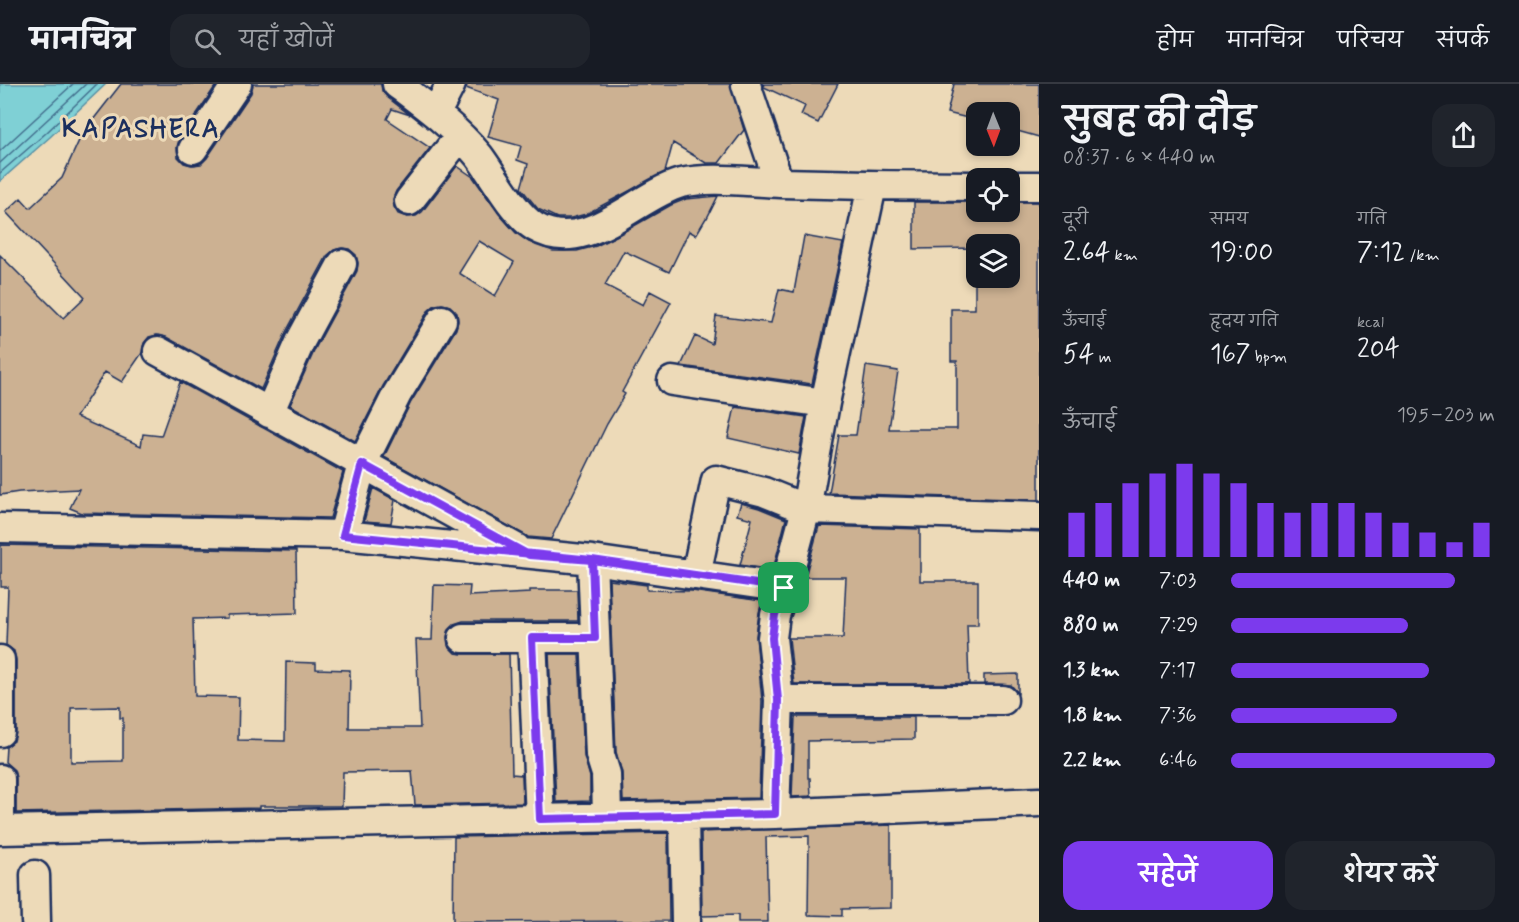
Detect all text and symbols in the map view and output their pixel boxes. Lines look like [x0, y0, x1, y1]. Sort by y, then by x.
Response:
search box [170, 14, 590, 68]
text: मानचित्र [30, 23, 134, 60]
icon: search [191, 25, 224, 58]
text: यहाँ खोजें [239, 27, 334, 55]
text: होम [1157, 27, 1194, 55]
text: मानचित्र [1227, 27, 1304, 55]
text: परिचय [1337, 27, 1403, 55]
text: संपर्क [1436, 27, 1489, 55]
text: सुबह की दौड़ [1063, 99, 1256, 143]
north arrow [966, 102, 1020, 156]
map controls [966, 102, 1020, 288]
button: share [1432, 104, 1495, 167]
district label: KAPASHERA [62, 113, 220, 147]
text: 08:37 · 6 × 440 m [1063, 144, 1215, 171]
button: locate [966, 168, 1020, 222]
text: दूरी [1063, 209, 1088, 230]
text: समय [1210, 209, 1248, 230]
text: गति [1357, 209, 1386, 230]
button: layers [966, 234, 1020, 288]
text: 2.64 [1063, 236, 1110, 270]
text: 19:00 [1210, 236, 1273, 270]
text: 7:12 [1357, 236, 1405, 270]
text: km [1110, 245, 1138, 266]
text: /km [1405, 245, 1440, 266]
text: ऊँचाई [1063, 311, 1106, 332]
text: हृदय गति [1210, 311, 1278, 332]
text: kcal [1357, 312, 1384, 333]
text: 204 [1357, 333, 1400, 367]
text: 54 [1063, 338, 1094, 372]
text: 167 [1210, 338, 1251, 372]
text: m [1094, 347, 1111, 368]
text: bpm [1251, 347, 1287, 368]
text: 195–203 m [1397, 402, 1495, 429]
text: ऊँचाई [1063, 409, 1117, 436]
pin [758, 562, 809, 613]
text: 440 m [1063, 567, 1120, 594]
text: 7:03 [1159, 567, 1196, 594]
icon: arrive [767, 571, 800, 604]
text: 880 m [1063, 612, 1119, 639]
text: 7:29 [1159, 612, 1198, 639]
text: 1.3 km [1063, 657, 1120, 684]
text: 7:17 [1159, 657, 1195, 684]
text: 1.8 km [1063, 702, 1122, 729]
text: 7:36 [1159, 702, 1197, 729]
text: 2.2 km [1063, 747, 1121, 774]
text: 6:46 [1159, 747, 1197, 774]
button: सहेजें [1063, 841, 1273, 910]
button: शेयर करें [1285, 841, 1495, 910]

